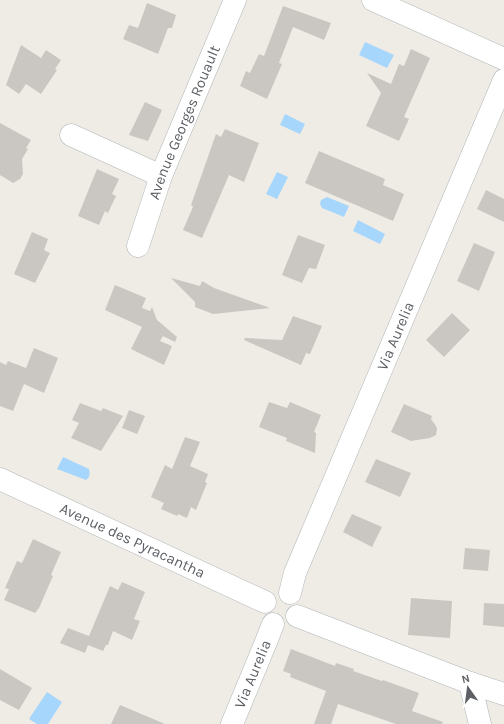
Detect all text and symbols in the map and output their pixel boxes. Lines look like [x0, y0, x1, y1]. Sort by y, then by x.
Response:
street label: Avenue Georges Rouault [145, 42, 224, 202]
street label: Via Aurelia [373, 299, 418, 373]
street label: Avenue des Pyracantha [57, 499, 208, 582]
street label: Via Aurelia [230, 637, 275, 711]
north arrow [448, 668, 488, 708]
text: N [460, 672, 471, 686]

